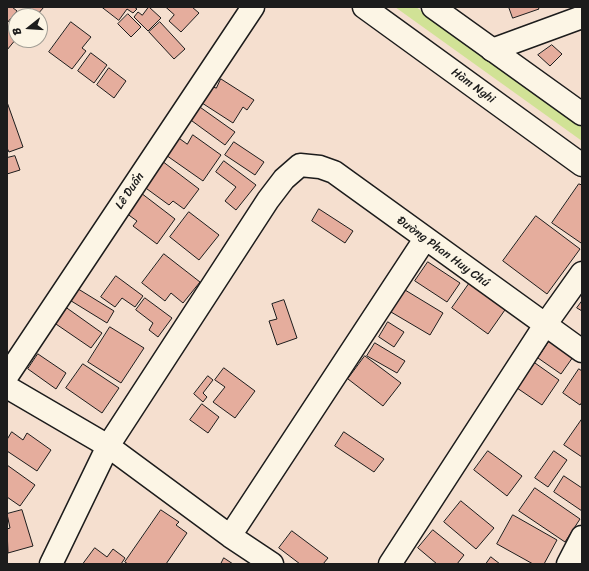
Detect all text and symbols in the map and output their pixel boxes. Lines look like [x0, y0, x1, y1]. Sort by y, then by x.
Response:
north arrow [8, 8, 48, 48]
text: B [7, 25, 27, 37]
street label: Hàm Nghi [448, 65, 498, 107]
street label: Lê Duẩn [113, 170, 147, 212]
street label: Đường Phan Huy Chú [394, 214, 492, 290]

